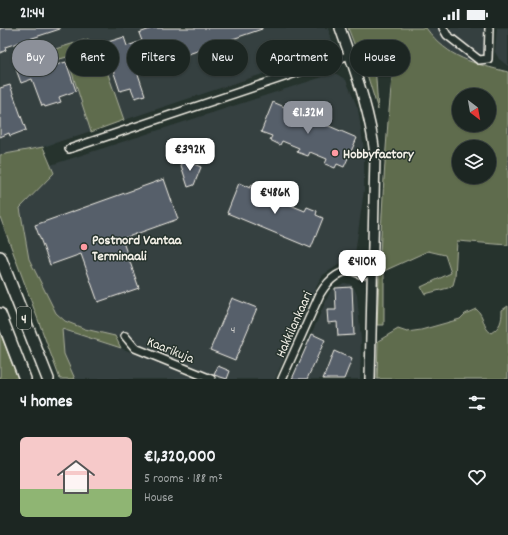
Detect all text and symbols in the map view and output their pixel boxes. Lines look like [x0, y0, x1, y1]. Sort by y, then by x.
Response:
text: 21:44 [20, 3, 45, 25]
chip: Buy [12, 40, 58, 76]
chip: Rent [66, 40, 119, 76]
chip: Filters [127, 40, 190, 76]
chip: New [198, 40, 248, 76]
chip: Apartment [256, 40, 342, 76]
chip: House [350, 40, 410, 76]
north arrow [452, 88, 496, 132]
map controls [452, 88, 496, 184]
pin: €1.32M [275, 101, 341, 135]
text: €1.32M [292, 104, 324, 123]
pin: €392K [162, 138, 218, 172]
button: layers [452, 140, 496, 184]
text: €392K [175, 141, 205, 160]
place label: Hobbyfactory [343, 145, 415, 165]
marker: Hobbyfactory [330, 148, 340, 158]
pin: €486K [247, 181, 303, 215]
text: €486K [260, 184, 290, 203]
place label: Postnord Vantaa Terminaali [92, 231, 183, 267]
marker: Postnord Vantaa Terminaali [79, 242, 89, 252]
pin: €410K [334, 250, 390, 284]
text: €410K [348, 253, 376, 272]
street label: Hakkilankaari [271, 288, 319, 361]
road number: 4 [17, 307, 31, 329]
house number: 4 [231, 322, 236, 339]
street label: Kaarikuja [144, 332, 197, 370]
text: 4 homes [20, 391, 73, 415]
icon: filters [466, 392, 488, 414]
text: €1,320,000 [144, 446, 216, 470]
icon: home [52, 453, 100, 501]
icon: heart [466, 466, 488, 488]
text: 5 rooms · 188 m² [144, 470, 223, 489]
text: House [144, 489, 173, 508]

